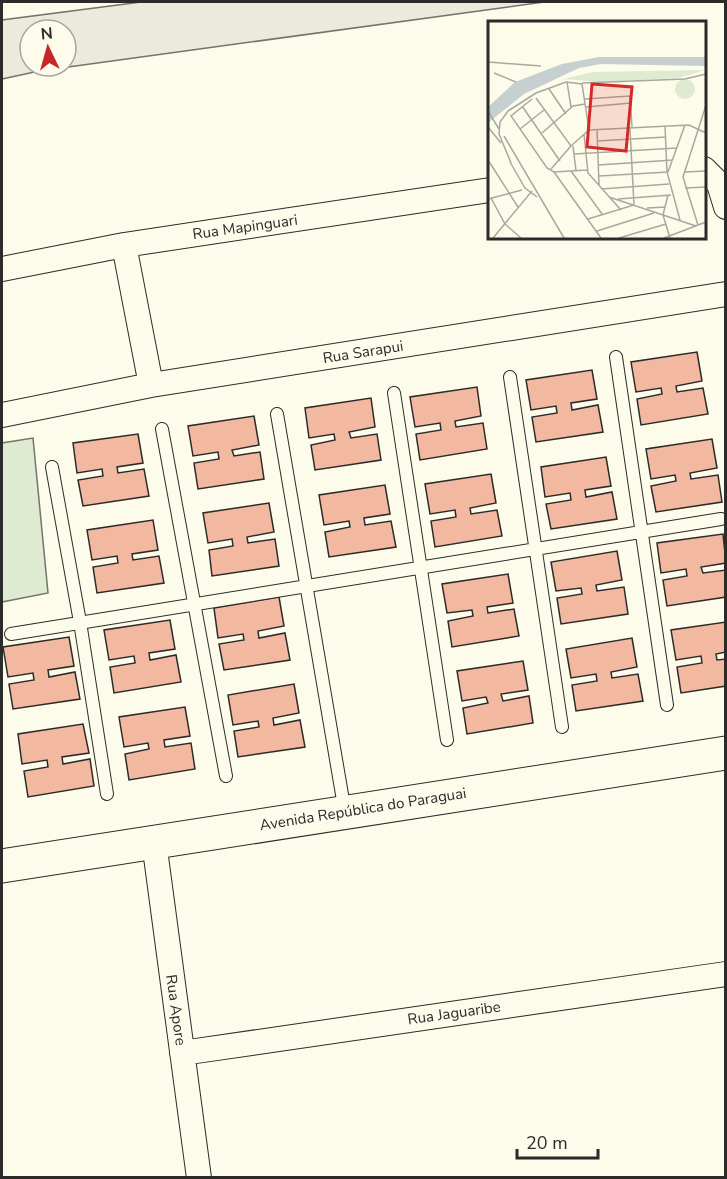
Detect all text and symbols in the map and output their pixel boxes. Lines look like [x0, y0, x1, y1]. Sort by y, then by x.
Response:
north arrow [18, 18, 78, 78]
inset map [488, 21, 706, 238]
text: N [40, 23, 54, 46]
street label: Rua Mapinguari [191, 210, 299, 244]
street label: Rua Sarapui [321, 336, 405, 368]
street label: Avenida República do Paraguai [258, 783, 468, 835]
street label: Rua Apore [161, 973, 191, 1047]
street label: Rua Jaguaribe [406, 997, 502, 1029]
scale bar [517, 1122, 598, 1160]
text: 20 m [526, 1131, 568, 1155]

